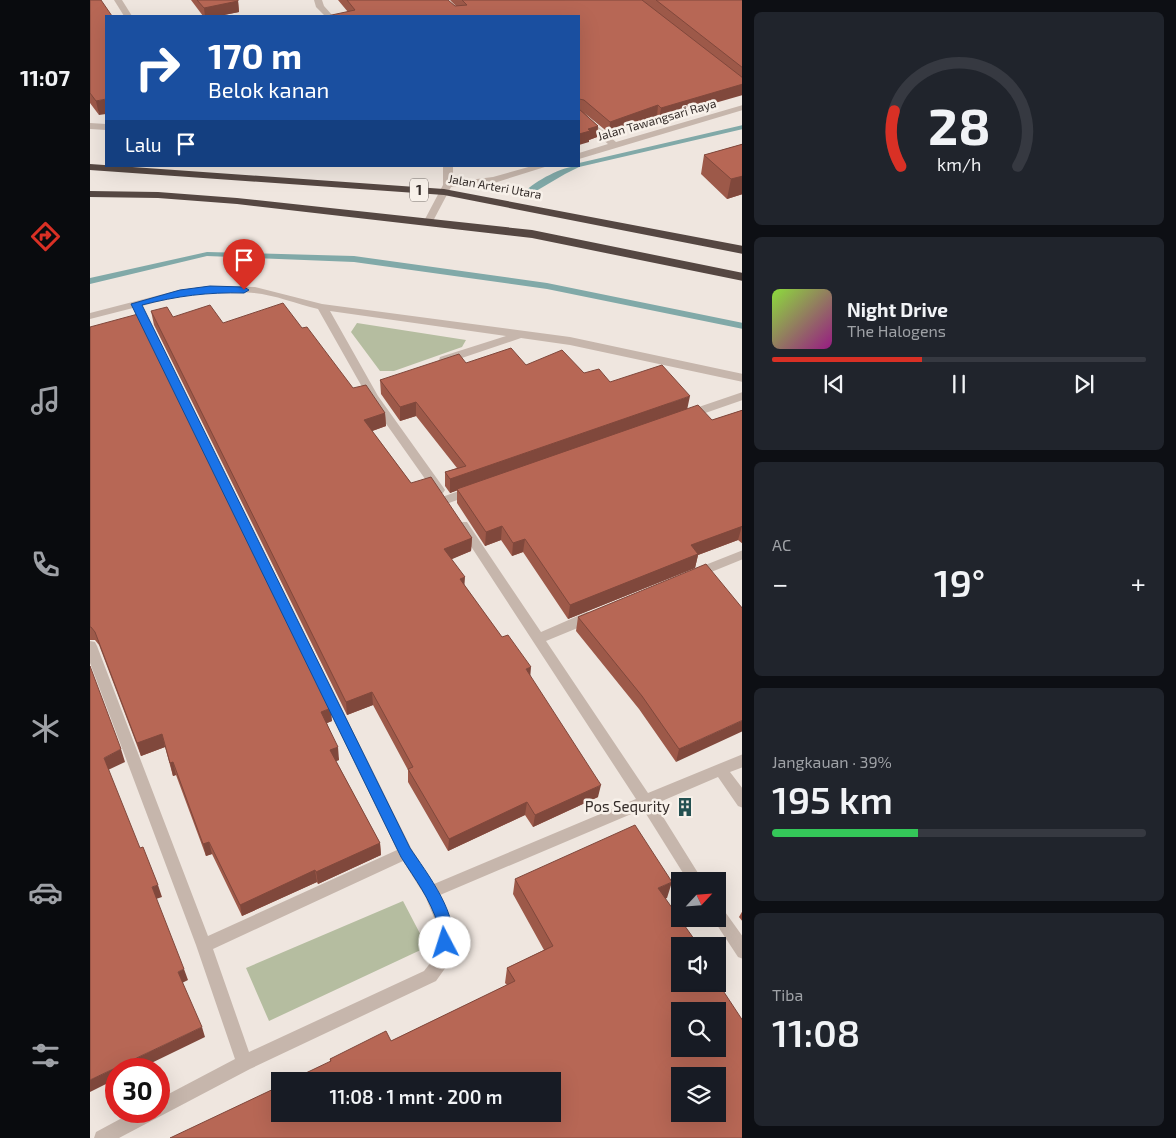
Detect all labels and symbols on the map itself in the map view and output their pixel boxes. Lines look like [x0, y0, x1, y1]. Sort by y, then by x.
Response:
street label: Jalan Tawangsari Raya [596, 95, 718, 143]
street label: Jalan Arteri Utara [447, 171, 543, 201]
road number: 1 [410, 178, 428, 202]
pin [223, 239, 265, 290]
building icon: Pos Sequrity [674, 796, 696, 818]
place label: Pos Sequrity [585, 797, 670, 815]
north arrow [671, 872, 726, 928]
position arrow [418, 916, 470, 968]
speed limit sign: 30 [105, 1058, 170, 1123]

